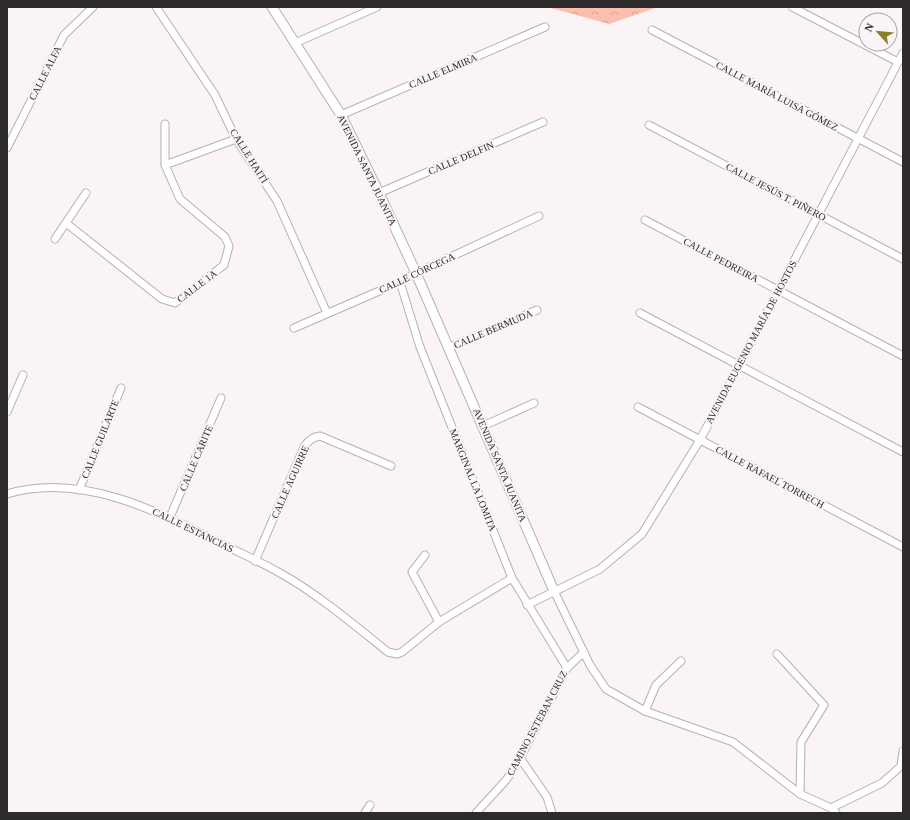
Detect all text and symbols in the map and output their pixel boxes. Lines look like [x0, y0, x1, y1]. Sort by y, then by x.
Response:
north arrow [858, 12, 898, 52]
text: N [862, 21, 876, 34]
street label: CALLE ALFA [27, 43, 64, 102]
street label: CALLE ELMIRA [407, 51, 479, 90]
street label: CALLE MARÍA LUISA GÓMEZ [714, 59, 840, 133]
street label: AVENIDA SANTA JUANITA [335, 113, 399, 228]
street label: CALLE HAITÍ [228, 127, 270, 186]
street label: CALLE DELFIN [427, 139, 495, 177]
street label: CALLE JESÚS T. PIÑERO [724, 161, 828, 223]
street label: CALLE PEDREIRA [682, 236, 761, 285]
street label: CALLE CÓRCEGA [377, 250, 457, 295]
street label: AVENIDA EUGENIO MARÍA DE HOSTOS [703, 259, 799, 425]
street label: CALLE 1A [175, 267, 220, 305]
street label: CALLE BERMUDA [452, 307, 535, 351]
street label: CALLE GUILARTE [79, 398, 121, 480]
street label: AVENIDA SANTA JUANITA [471, 407, 529, 524]
street label: CALLE CARITE [177, 423, 215, 493]
street label: MARGINAL LA LOMITA [447, 427, 499, 533]
street label: CALLE AGUIRRE [269, 444, 311, 520]
street label: CALLE RAFAEL TORRECH [714, 444, 826, 510]
street label: CALLE ESTANCIAS [151, 506, 235, 554]
street label: CAMINO ESTEBAN CRUZ [505, 669, 569, 777]

